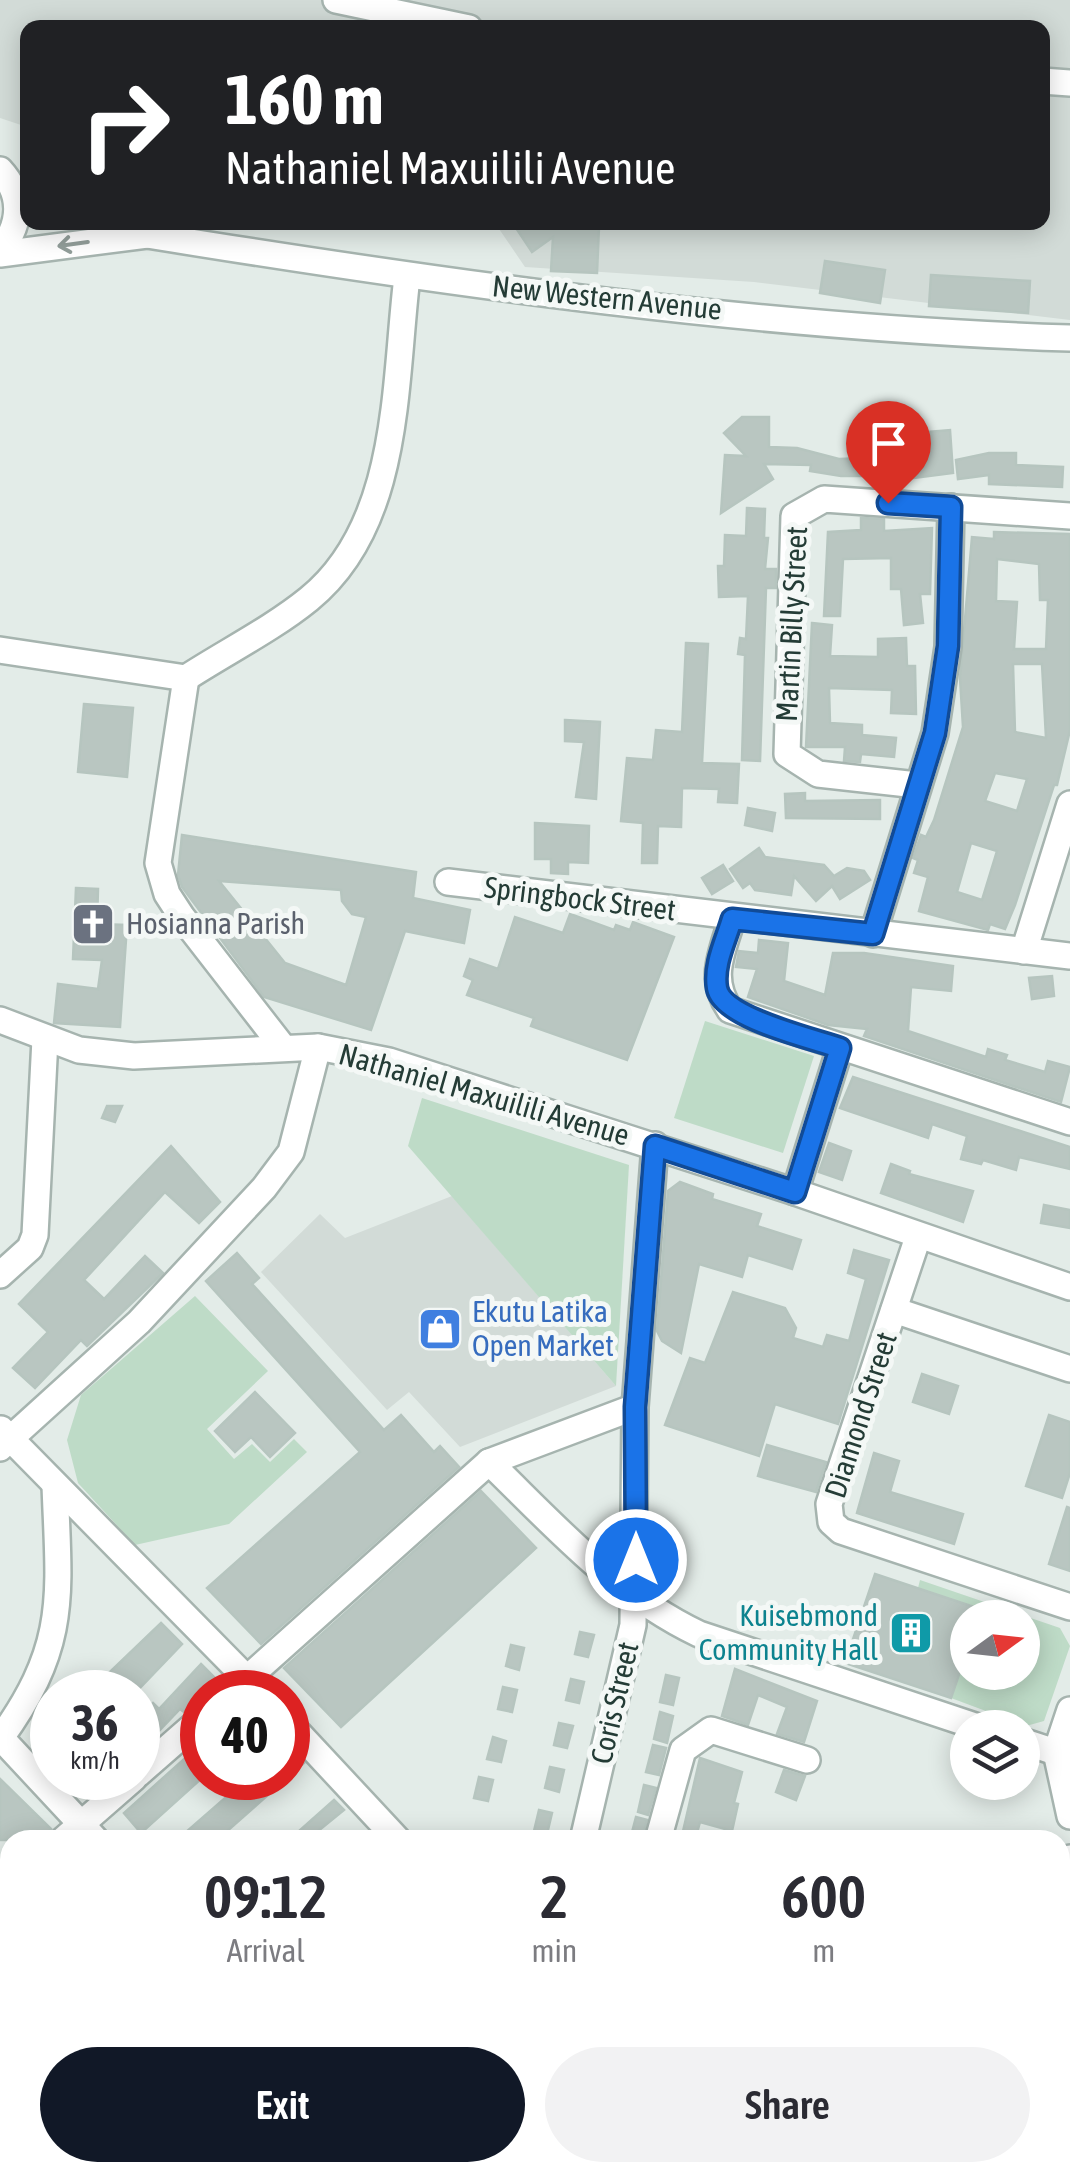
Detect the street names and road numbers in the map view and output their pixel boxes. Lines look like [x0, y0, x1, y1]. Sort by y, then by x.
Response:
street label: New Western Avenue [491, 268, 724, 326]
street label: Martin Billy Street [769, 525, 813, 723]
street label: Springbock Street [482, 869, 678, 927]
street label: Nathaniel Maxuilili Avenue [335, 1036, 633, 1152]
street label: Diamond Street [817, 1328, 903, 1502]
street label: Coris Street [584, 1639, 645, 1767]

